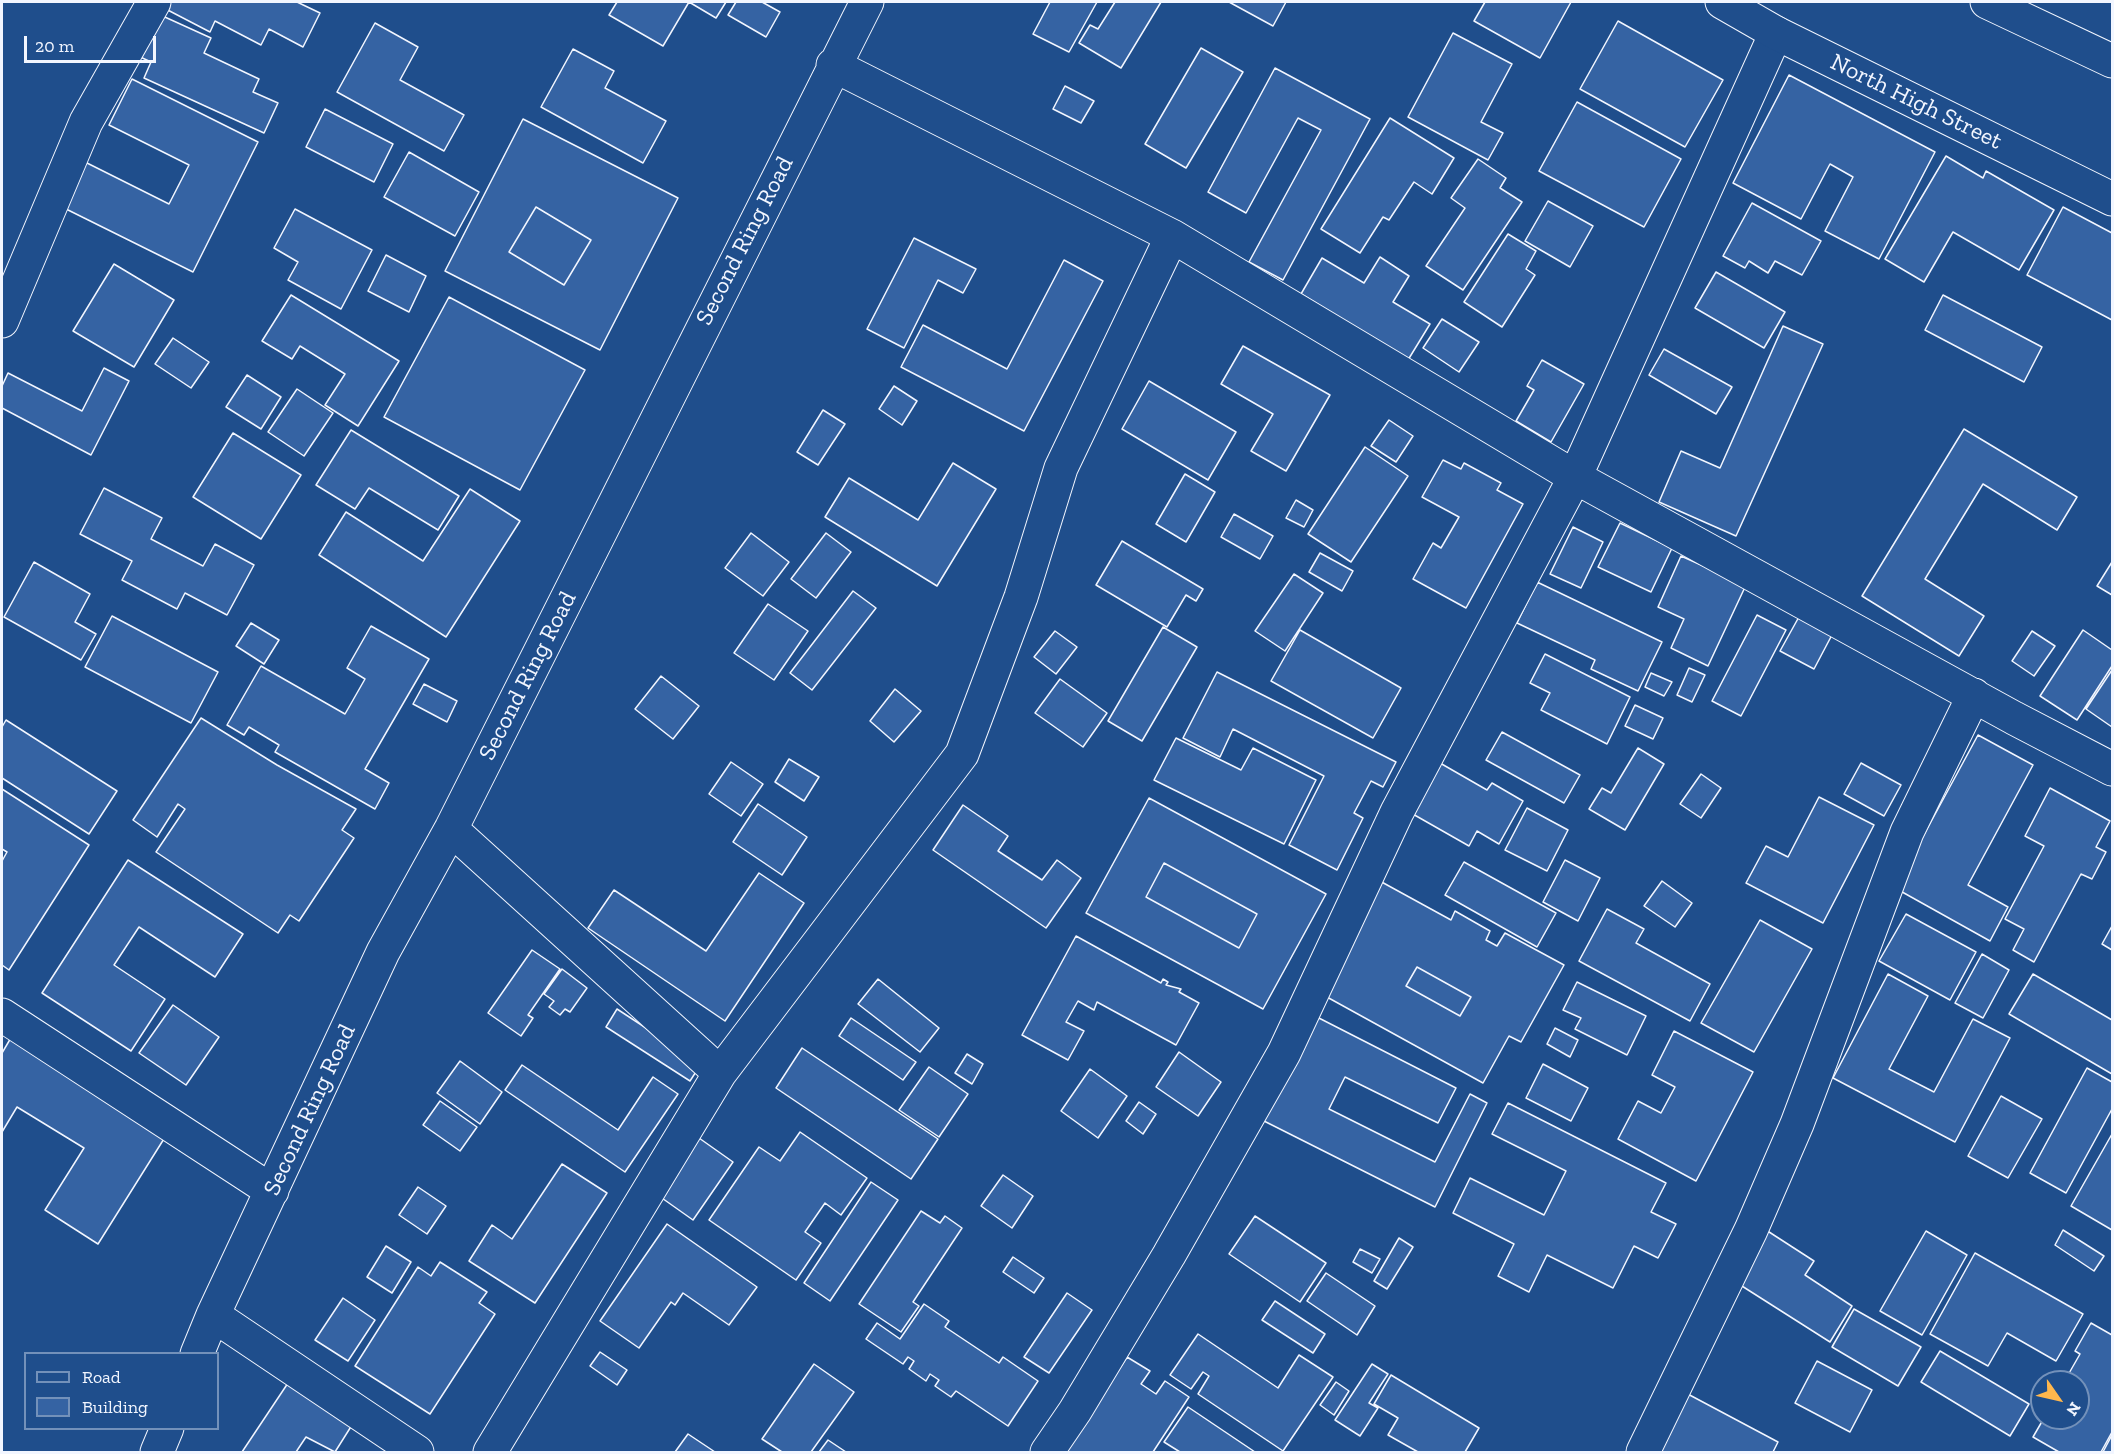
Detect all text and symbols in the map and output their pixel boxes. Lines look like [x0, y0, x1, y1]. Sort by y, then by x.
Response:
scale bar [27, 24, 159, 62]
text: 20 m [35, 35, 74, 57]
street label: North High Street [1825, 48, 2007, 156]
street label: Second Ring Road [690, 152, 800, 330]
street label: Second Ring Road [473, 587, 583, 765]
street label: Second Ring Road [258, 1020, 362, 1200]
legend [24, 1352, 219, 1430]
text: Road [82, 1366, 121, 1388]
north arrow [2030, 1370, 2090, 1430]
text: Building [82, 1396, 148, 1418]
text: N [2062, 1399, 2085, 1420]

